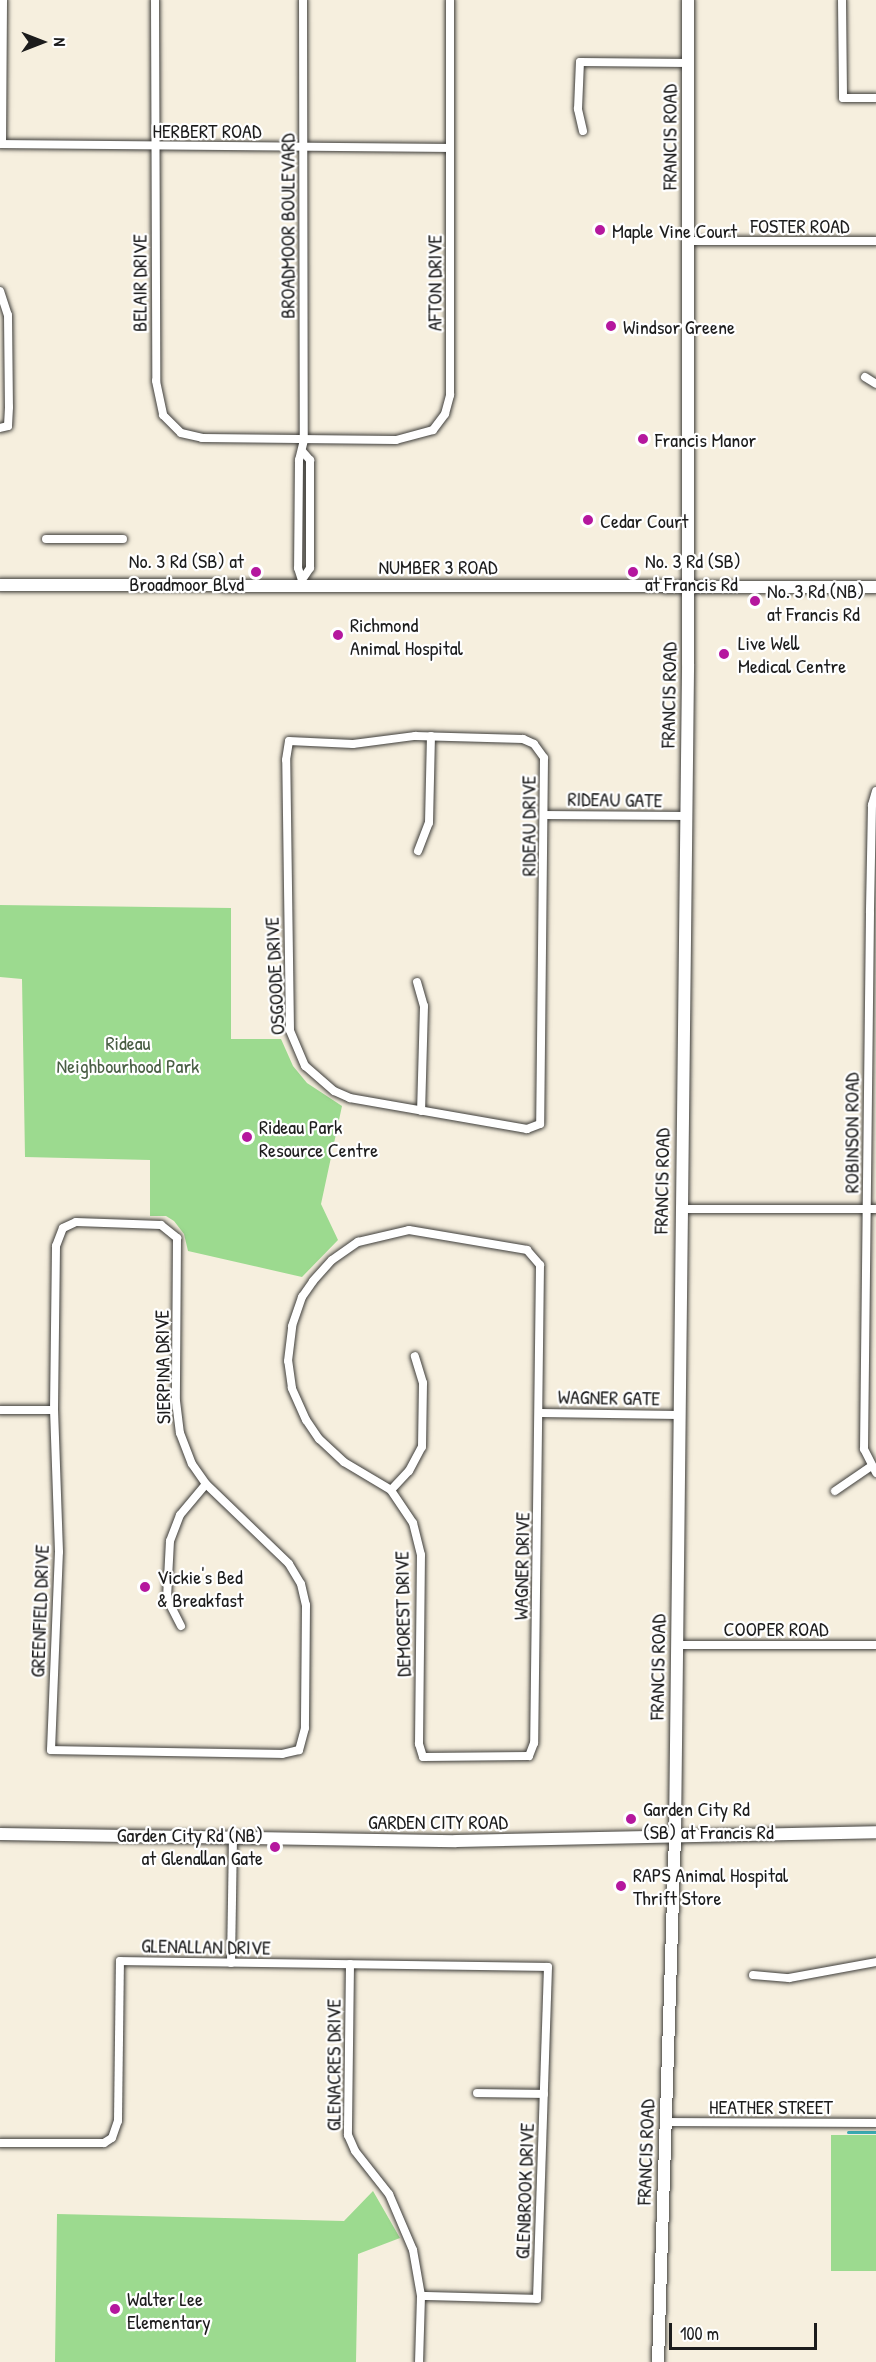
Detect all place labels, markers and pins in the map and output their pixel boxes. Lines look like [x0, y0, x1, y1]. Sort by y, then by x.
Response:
place label: Maple Vine Court [612, 218, 737, 242]
marker: Maple Vine Court [593, 223, 607, 237]
place label: Windsor Greene [623, 314, 735, 338]
marker: Windsor Greene [604, 319, 618, 333]
place label: Francis Manor [655, 427, 756, 451]
marker: Francis Manor [636, 432, 650, 446]
place label: Cedar Court [600, 508, 688, 532]
marker: Cedar Court [581, 513, 595, 527]
place label: No. 3 Rd (SB) at Broadmoor Blvd [129, 548, 244, 595]
place label: No. 3 Rd (SB) at Francis Rd [645, 548, 741, 595]
marker: No. 3 Rd (SB) at Broadmoor Blvd [249, 565, 263, 579]
marker: No. 3 Rd (SB) at Francis Rd [626, 565, 640, 579]
place label: No. 3 Rd (NB) at Francis Rd [767, 578, 864, 625]
marker: No. 3 Rd (NB) at Francis Rd [748, 594, 762, 608]
place label: Richmond Animal Hospital [350, 612, 463, 659]
marker: Richmond Animal Hospital [331, 628, 345, 642]
place label: Live Well Medical Centre [738, 630, 846, 677]
marker: Live Well Medical Centre [715, 645, 733, 663]
place label: Rideau Park Resource Centre [259, 1114, 378, 1161]
marker: Rideau Park Resource Centre [240, 1130, 254, 1144]
place label: Vickie's Bed & Breakfast [157, 1564, 244, 1611]
marker: Vickie's Bed & Breakfast [138, 1580, 152, 1594]
place label: Garden City Rd (SB) at Francis Rd [643, 1796, 774, 1843]
marker: Garden City Rd (SB) at Francis Rd [624, 1812, 638, 1826]
place label: Garden City Rd (NB) at Glenallan Gate [117, 1823, 263, 1870]
marker: Garden City Rd (NB) at Glenallan Gate [268, 1840, 282, 1854]
place label: RAPS Animal Hospital Thrift Store [633, 1862, 788, 1909]
marker: RAPS Animal Hospital Thrift Store [614, 1879, 628, 1893]
place label: Walter Lee Elementary [127, 2286, 211, 2333]
marker: Walter Lee Elementary [108, 2302, 122, 2316]

